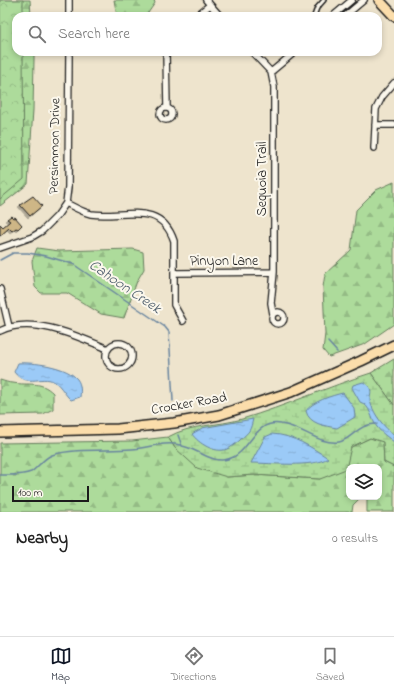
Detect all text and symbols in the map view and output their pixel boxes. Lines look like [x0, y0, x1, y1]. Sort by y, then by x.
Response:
search box [12, 12, 382, 56]
icon: search [26, 23, 48, 45]
text: Search here [58, 23, 130, 45]
street label: Persimmon Drive [44, 97, 66, 194]
street label: Sequoia Trail [252, 142, 273, 216]
street label: Pinyon Lane [190, 251, 259, 273]
water label: Cahoon Creek [84, 255, 167, 320]
street label: Crocker Road [150, 387, 228, 421]
map controls [346, 464, 382, 500]
button: layers [346, 464, 382, 500]
scale bar [12, 484, 89, 503]
text: 100 m [18, 485, 42, 501]
text: Nearby [16, 526, 68, 551]
text: 0 results [332, 529, 378, 548]
tab: Map [50, 645, 72, 685]
tab: Directions [171, 645, 216, 685]
tab: Saved [316, 645, 344, 685]

